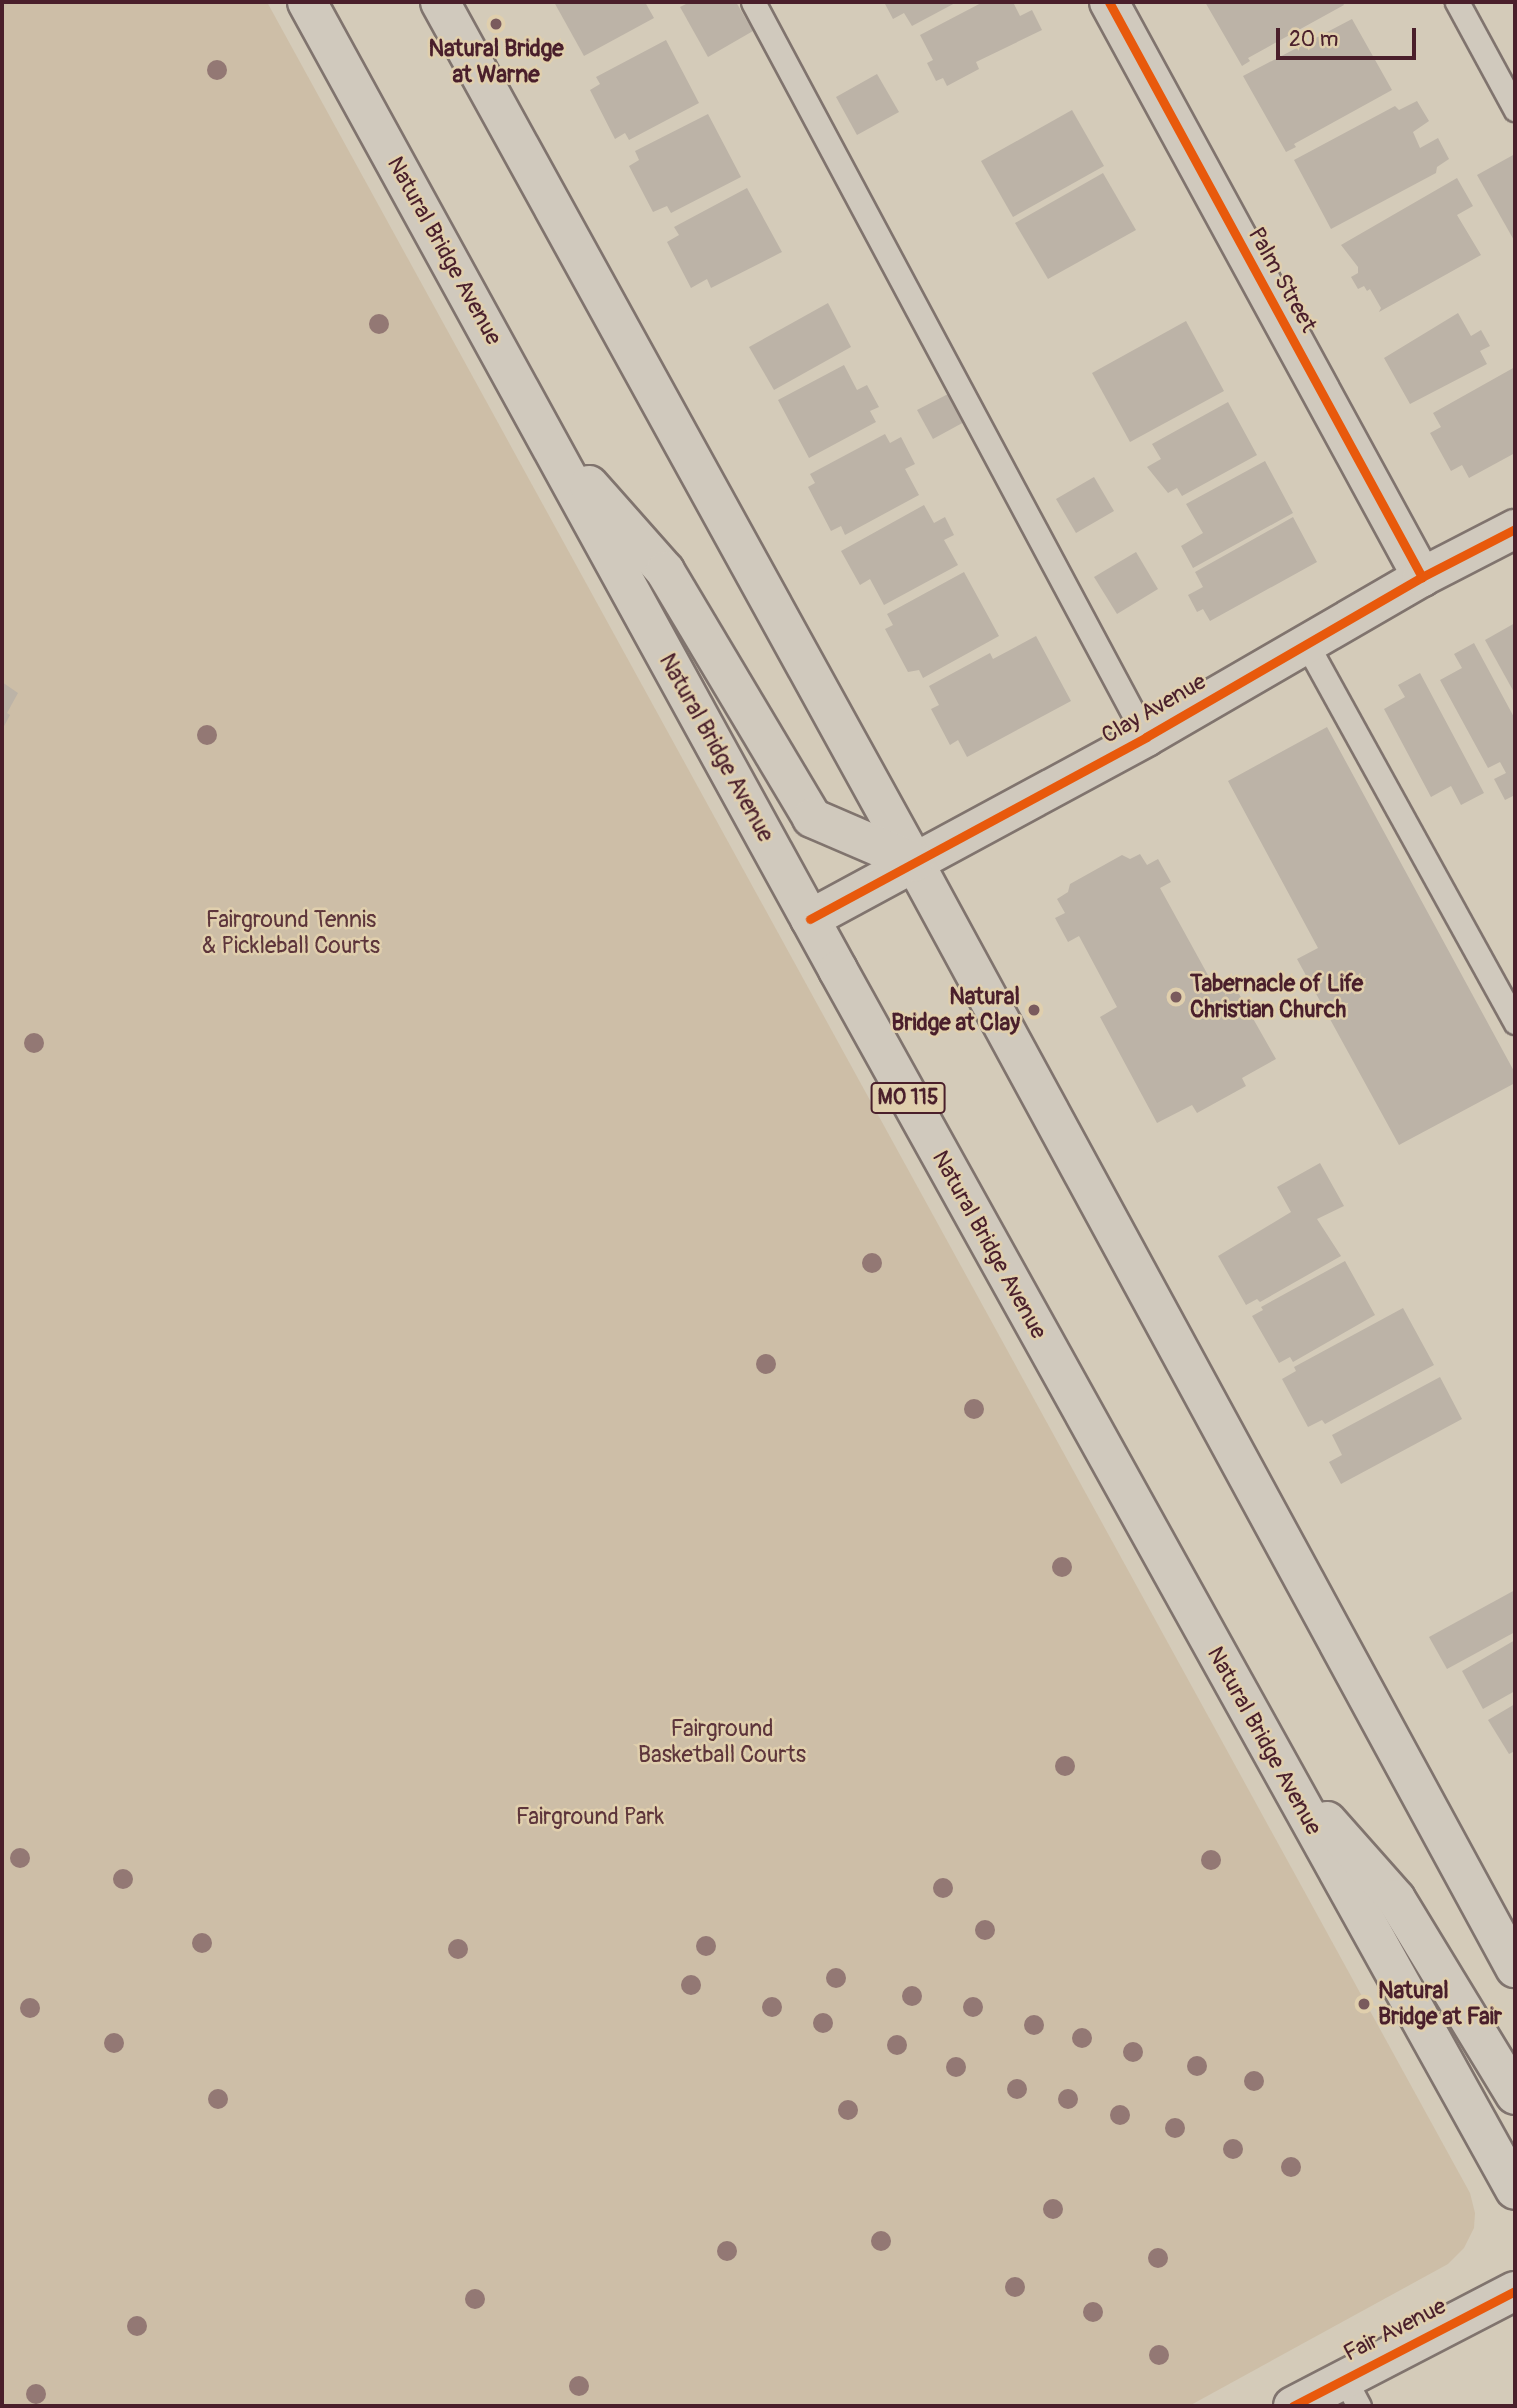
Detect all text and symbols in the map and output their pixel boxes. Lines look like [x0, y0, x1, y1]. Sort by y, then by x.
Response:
scale bar [1279, 14, 1419, 58]
marker: Natural Bridge at Warne [488, 16, 504, 32]
text: 20 m [1289, 26, 1338, 53]
place label: Natural Bridge at Warne [428, 35, 564, 89]
street label: Natural Bridge Avenue [381, 152, 507, 350]
street label: Palm Street [1242, 223, 1322, 337]
street label: Natural Bridge Avenue [653, 649, 779, 847]
street label: Clay Avenue [1097, 668, 1211, 750]
park label: Fairground Tennis & Pickleball Courts [202, 906, 380, 960]
place label: Tabernacle of Life Christian Church [1190, 970, 1363, 1024]
place label: Natural Bridge at Clay [891, 983, 1020, 1037]
marker: Tabernacle of Life Christian Church [1168, 989, 1184, 1005]
marker: Natural Bridge at Clay [1026, 1002, 1042, 1018]
road number: MO 115 [870, 1080, 946, 1116]
street label: Natural Bridge Avenue [926, 1146, 1052, 1344]
street label: Natural Bridge Avenue [1201, 1642, 1327, 1840]
park label: Fairground Basketball Courts [638, 1715, 806, 1769]
park label: Fairground Park [516, 1803, 664, 1831]
place label: Natural Bridge at Fair [1378, 1977, 1502, 2031]
marker: Natural Bridge at Fair [1356, 1996, 1372, 2012]
street label: Fair Avenue [1339, 2292, 1451, 2368]

